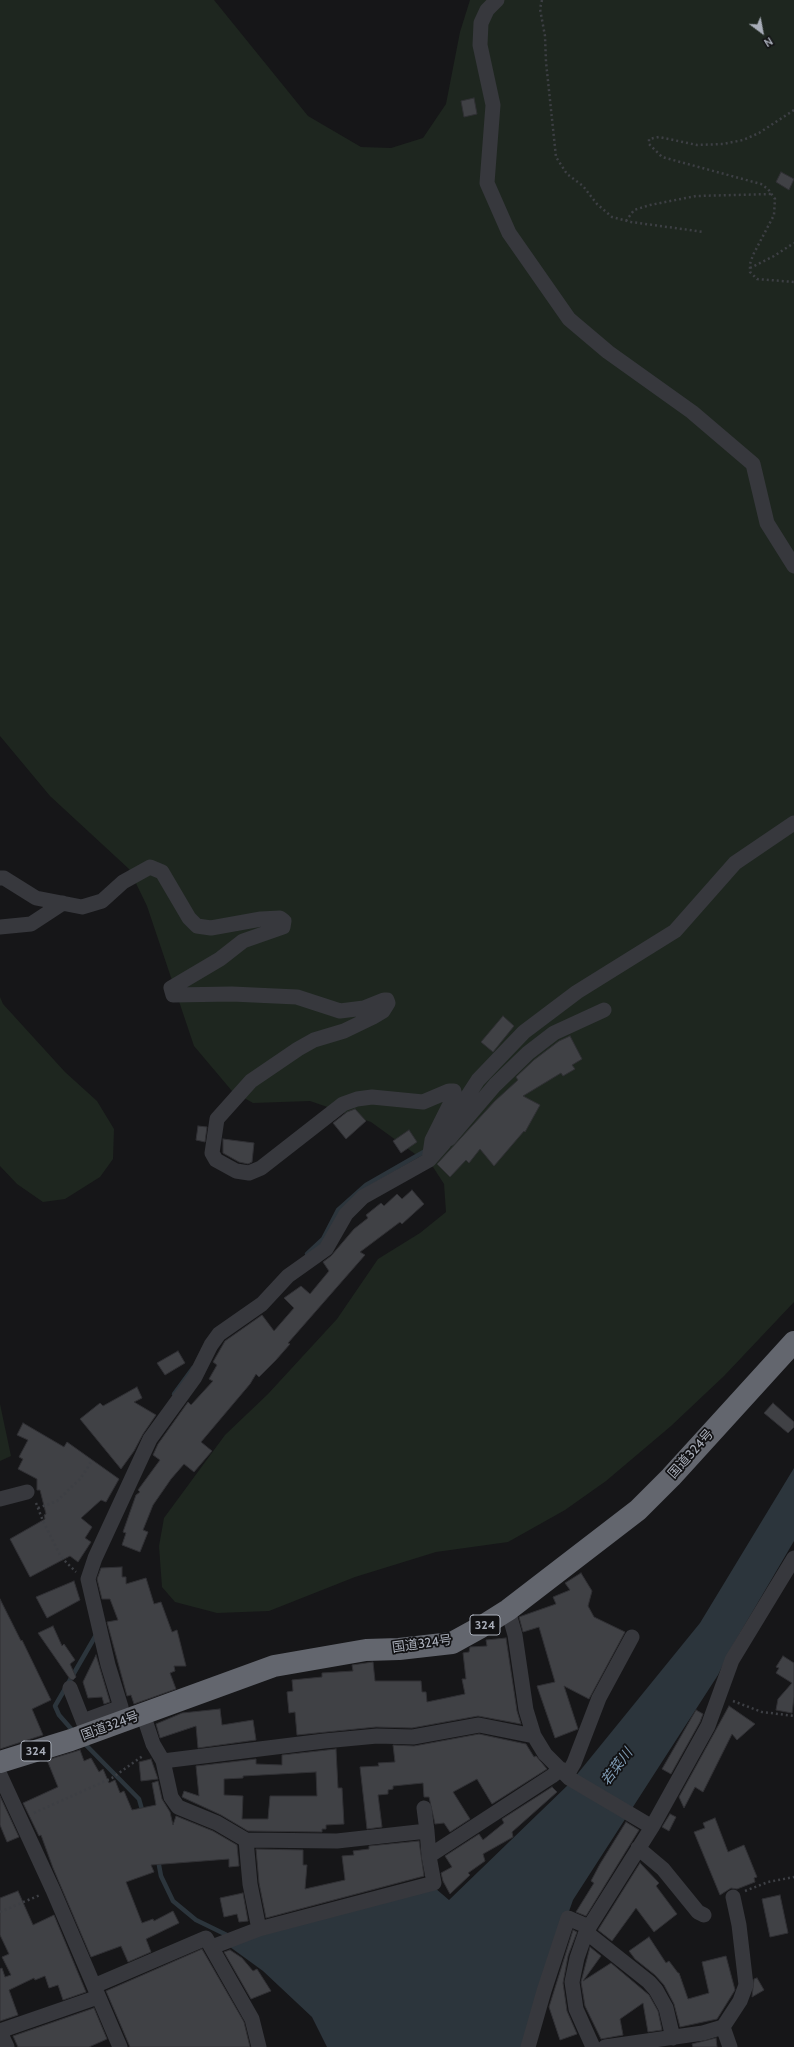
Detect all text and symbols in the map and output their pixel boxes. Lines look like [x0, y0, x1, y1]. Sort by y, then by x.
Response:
north arrow [742, 12, 782, 52]
text: N [761, 34, 775, 50]
street label: 国道324号 [665, 1426, 717, 1482]
road number: 324 [470, 1615, 500, 1635]
street label: 国道324号 [391, 1632, 453, 1656]
street label: 国道324号 [79, 1708, 141, 1744]
road number: 324 [21, 1741, 51, 1761]
water label: 若菜川 [598, 1745, 636, 1789]

